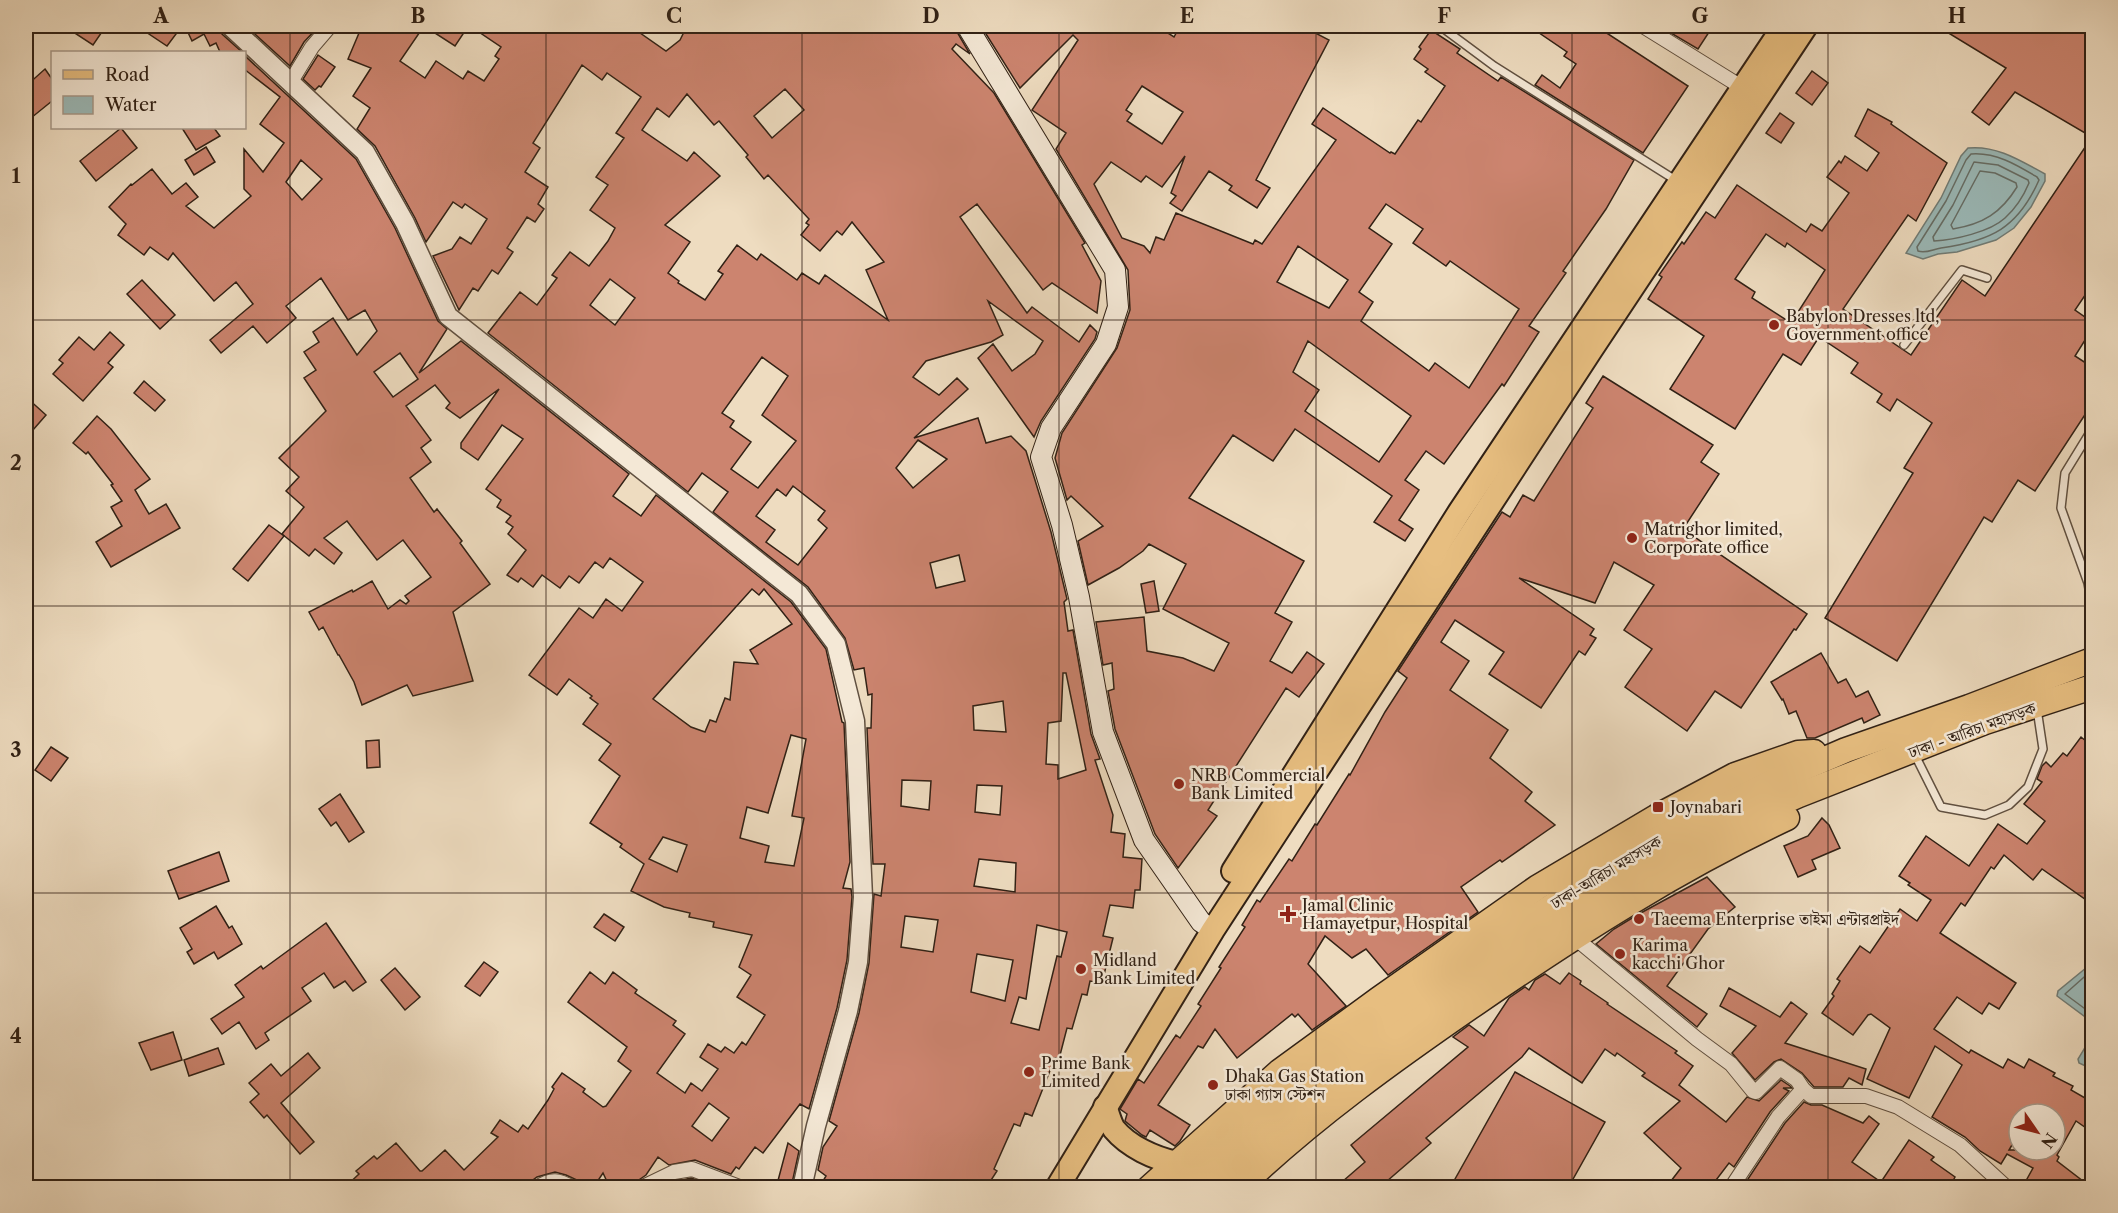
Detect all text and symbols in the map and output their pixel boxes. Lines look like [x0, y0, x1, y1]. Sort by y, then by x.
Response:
text: A [152, 4, 169, 28]
text: B [411, 4, 426, 28]
text: C [666, 4, 682, 28]
text: D [922, 4, 940, 28]
text: E [1180, 4, 1194, 28]
text: F [1437, 4, 1451, 28]
text: G [1692, 4, 1709, 28]
text: H [1948, 4, 1966, 28]
legend [51, 51, 246, 129]
text: Road [105, 64, 150, 86]
text: Water [104, 94, 157, 116]
text: 1 [12, 164, 21, 188]
place label: Babylon Dresses ltd, Government office [1786, 306, 1940, 344]
marker: Babylon Dresses ltd, Government office [1767, 318, 1781, 332]
text: 2 [10, 451, 22, 475]
place label: Matrighor limited, Corporate office [1644, 519, 1783, 557]
marker: Matrighor limited, Corporate office [1625, 531, 1639, 545]
street label: ঢাকা - আরিচা মহাসড়ক [1905, 697, 2039, 763]
text: 3 [10, 738, 22, 762]
place label: NRB Commercial Bank Limited [1191, 765, 1325, 803]
marker: NRB Commercial Bank Limited [1172, 777, 1186, 791]
place label: Joynabari [1667, 797, 1742, 817]
marker: Joynabari [1651, 800, 1665, 814]
street label: ঢাকা-আরিচা মহাসড়ক [1546, 831, 1666, 913]
place label: Jamal Clinic Hamayetpur, Hospital [1299, 895, 1469, 933]
marker: Jamal Clinic Hamayetpur, Hospital [1279, 905, 1297, 923]
place label: Taeema Enterprise তাইমা এন্টারপ্রাইদ [1651, 909, 1900, 929]
marker: Taeema Enterprise তাইমা এন্টারপ্রাইদ [1632, 912, 1646, 926]
place label: Karima kacchi Ghor [1632, 935, 1725, 973]
marker: Karima kacchi Ghor [1613, 947, 1627, 961]
place label: Midland Bank Limited [1093, 950, 1196, 988]
marker: Midland Bank Limited [1074, 962, 1088, 976]
text: 4 [10, 1024, 22, 1048]
place label: Prime Bank Limited [1041, 1053, 1131, 1091]
marker: Prime Bank Limited [1022, 1065, 1036, 1079]
place label: Dhaka Gas Station ঢাকা গ্যাস স্টেশন [1224, 1066, 1364, 1104]
marker: Dhaka Gas Station ঢাকা গ্যাস স্টেশন [1206, 1078, 1220, 1092]
north arrow [2007, 1102, 2067, 1162]
text: N [2037, 1129, 2061, 1152]

